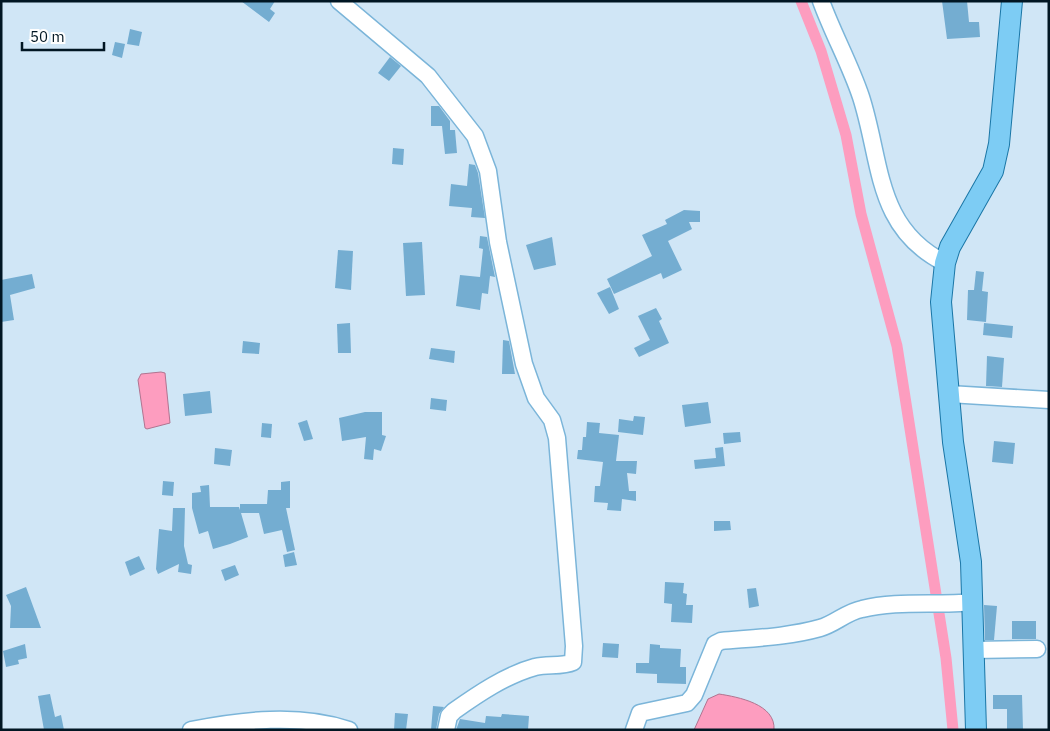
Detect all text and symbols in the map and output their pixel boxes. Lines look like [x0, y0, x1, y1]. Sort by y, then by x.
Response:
scale bar [22, 20, 105, 52]
text: 50 m [30, 27, 65, 46]

